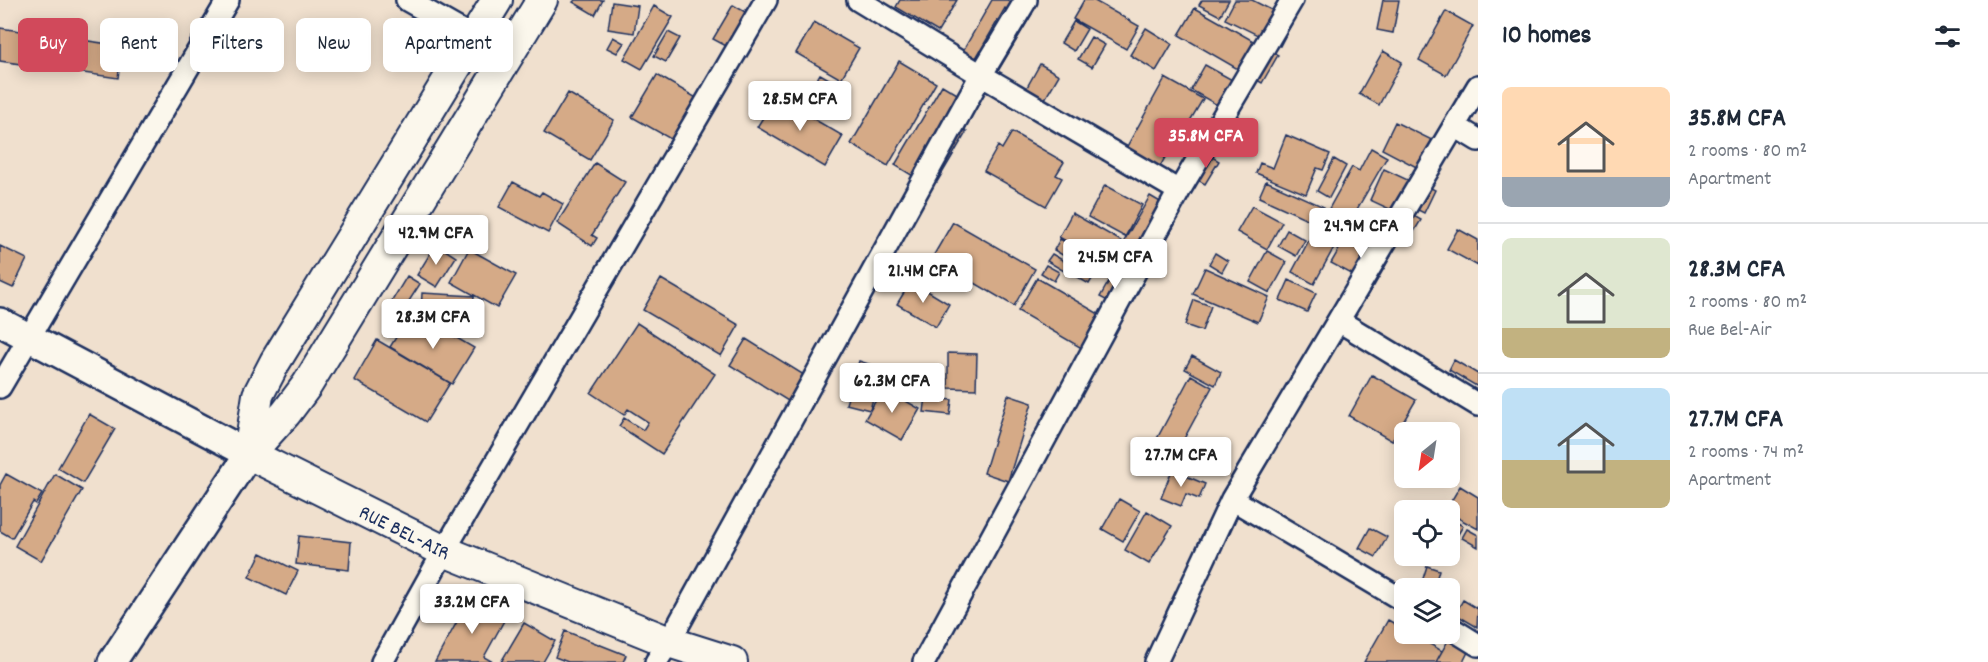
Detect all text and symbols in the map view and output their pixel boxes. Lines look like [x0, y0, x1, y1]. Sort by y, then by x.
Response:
chip: Buy [18, 18, 88, 72]
chip: Rent [100, 18, 178, 72]
chip: Filters [190, 18, 284, 72]
chip: New [296, 18, 371, 72]
chip: Apartment [383, 18, 513, 72]
text: 10 homes [1502, 18, 1592, 55]
icon: filters [1931, 20, 1964, 53]
pin: 28.5M CFA [731, 81, 869, 132]
text: 28.5M CFA [762, 86, 838, 114]
text: 35.8M CFA [1688, 101, 1786, 138]
icon: home [1550, 111, 1622, 183]
pin: 35.8M CFA [1137, 118, 1275, 169]
text: 35.8M CFA [1168, 123, 1244, 151]
text: 2 rooms · 80 m² [1688, 138, 1807, 166]
text: Apartment [1688, 166, 1771, 194]
pin: 24.9M CFA [1292, 208, 1430, 259]
text: 24.9M CFA [1323, 213, 1399, 241]
pin: 42.9M CFA [367, 215, 505, 266]
text: 42.9M CFA [398, 220, 474, 248]
pin: 24.5M CFA [1046, 239, 1184, 290]
text: 24.5M CFA [1077, 244, 1153, 272]
text: 28.3M CFA [1688, 252, 1785, 289]
pin: 21.4M CFA [854, 253, 992, 304]
text: 21.4M CFA [888, 258, 958, 286]
icon: home [1550, 262, 1622, 334]
text: 2 rooms · 80 m² [1688, 289, 1807, 317]
pin: 28.3M CFA [364, 299, 502, 350]
text: 28.3M CFA [396, 304, 470, 332]
text: Rue Bel-Air [1688, 317, 1772, 345]
pin: 62.3M CFA [823, 363, 961, 414]
text: 62.3M CFA [854, 368, 930, 396]
text: 27.7M CFA [1688, 402, 1783, 439]
icon: home [1550, 412, 1622, 484]
north arrow [1394, 422, 1460, 488]
map controls [1394, 422, 1460, 644]
pin: 27.7M CFA [1112, 437, 1250, 488]
text: 2 rooms · 74 m² [1688, 439, 1804, 467]
text: 27.7M CFA [1144, 442, 1218, 470]
text: Apartment [1688, 467, 1771, 495]
street label: RUE BEL-AIR [353, 499, 453, 570]
button: locate [1394, 500, 1460, 566]
button: layers [1394, 578, 1460, 644]
pin: 33.2M CFA [403, 584, 541, 635]
text: 33.2M CFA [434, 589, 510, 617]

